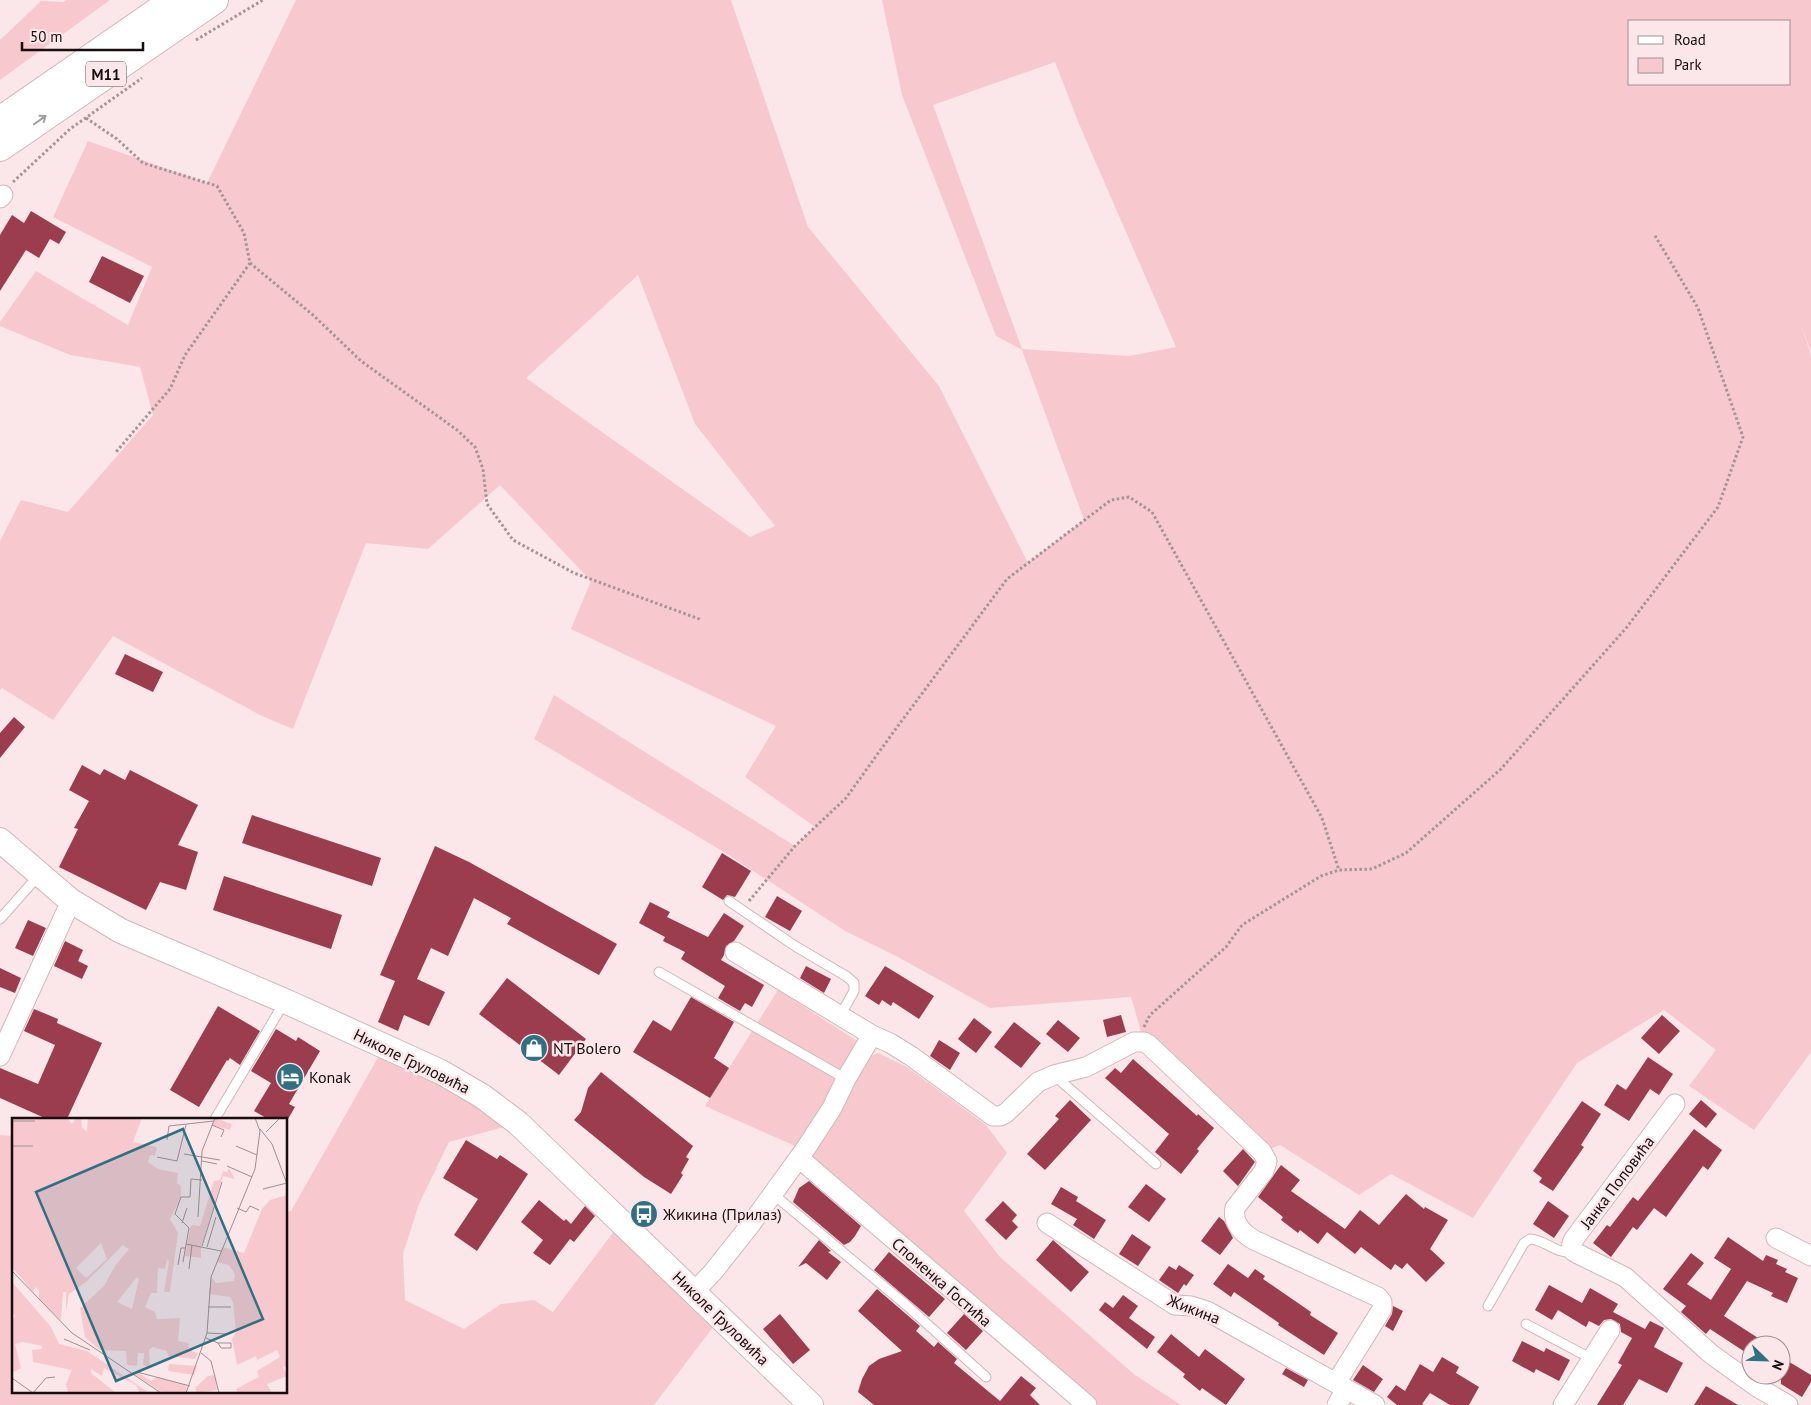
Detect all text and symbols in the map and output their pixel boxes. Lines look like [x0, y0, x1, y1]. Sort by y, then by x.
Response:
scale bar [22, 20, 144, 52]
legend [1628, 20, 1791, 85]
text: 50 m [30, 27, 63, 46]
text: Road [1674, 30, 1706, 49]
text: Park [1674, 55, 1702, 74]
road number: M11 [86, 62, 126, 86]
one-way arrow [33, 115, 47, 125]
street label: Николе Груловића [351, 1024, 473, 1098]
shop icon: NT Bolero [519, 1033, 549, 1063]
place label: NT Bolero [553, 1038, 621, 1058]
hotel icon: Konak [275, 1062, 305, 1092]
place label: Konak [309, 1067, 351, 1087]
inset map [12, 1118, 288, 1392]
street label: Јанка Поповића [1575, 1132, 1658, 1233]
bus stop icon: Жикина (Прилаз) [629, 1199, 659, 1229]
place label: Жикина (Прилаз) [662, 1204, 782, 1224]
street label: Споменка Гостића [888, 1233, 996, 1331]
street label: Николе Груловића [668, 1267, 774, 1369]
street label: Жикина [1164, 1290, 1223, 1328]
north arrow [1741, 1335, 1791, 1385]
text: N [1768, 1357, 1788, 1373]

